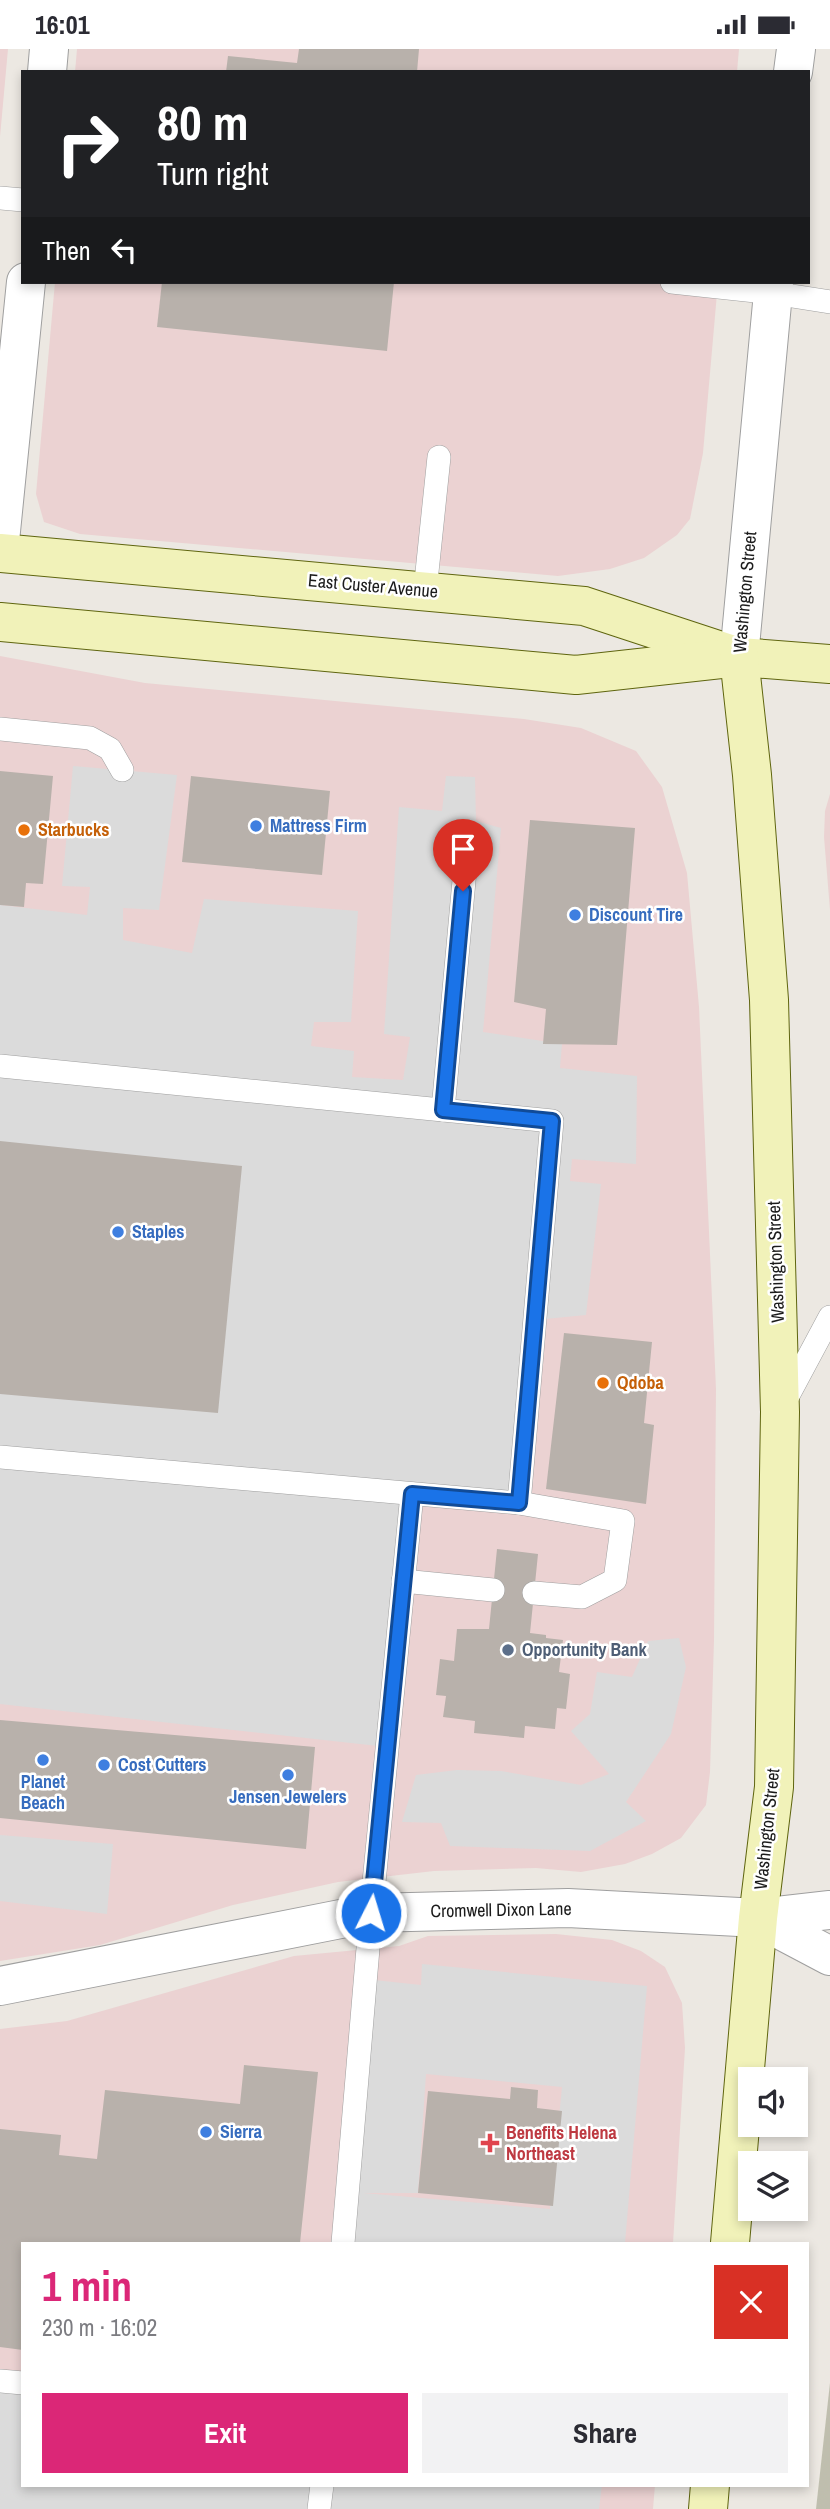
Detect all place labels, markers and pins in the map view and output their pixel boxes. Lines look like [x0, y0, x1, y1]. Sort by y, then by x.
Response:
place label: Mattress Firm [270, 813, 367, 838]
place label: Starbucks [38, 817, 109, 842]
marker: Mattress Firm [248, 818, 264, 834]
pin [433, 819, 493, 891]
marker: Starbucks [16, 822, 32, 838]
place label: Discount Tire [589, 902, 683, 927]
marker: Discount Tire [567, 907, 583, 923]
place label: Staples [132, 1219, 185, 1244]
marker: Staples [110, 1224, 126, 1240]
place label: Qdoba [617, 1370, 665, 1395]
marker: Qdoba [595, 1375, 611, 1391]
place label: Opportunity Bank [522, 1637, 647, 1662]
marker: Opportunity Bank [500, 1642, 516, 1658]
marker: Planet Beach [35, 1752, 51, 1768]
place label: Cost Cutters [118, 1752, 207, 1777]
marker: Cost Cutters [96, 1757, 112, 1773]
marker: Jensen Jewelers [280, 1767, 296, 1783]
place label: Planet Beach [21, 1769, 65, 1815]
place label: Jensen Jewelers [229, 1784, 347, 1809]
place label: Sierra [220, 2119, 263, 2144]
place label: Benefits Helena Northeast [506, 2120, 618, 2166]
marker: Sierra [198, 2124, 214, 2140]
marker: Benefits Helena Northeast [480, 2133, 500, 2153]

